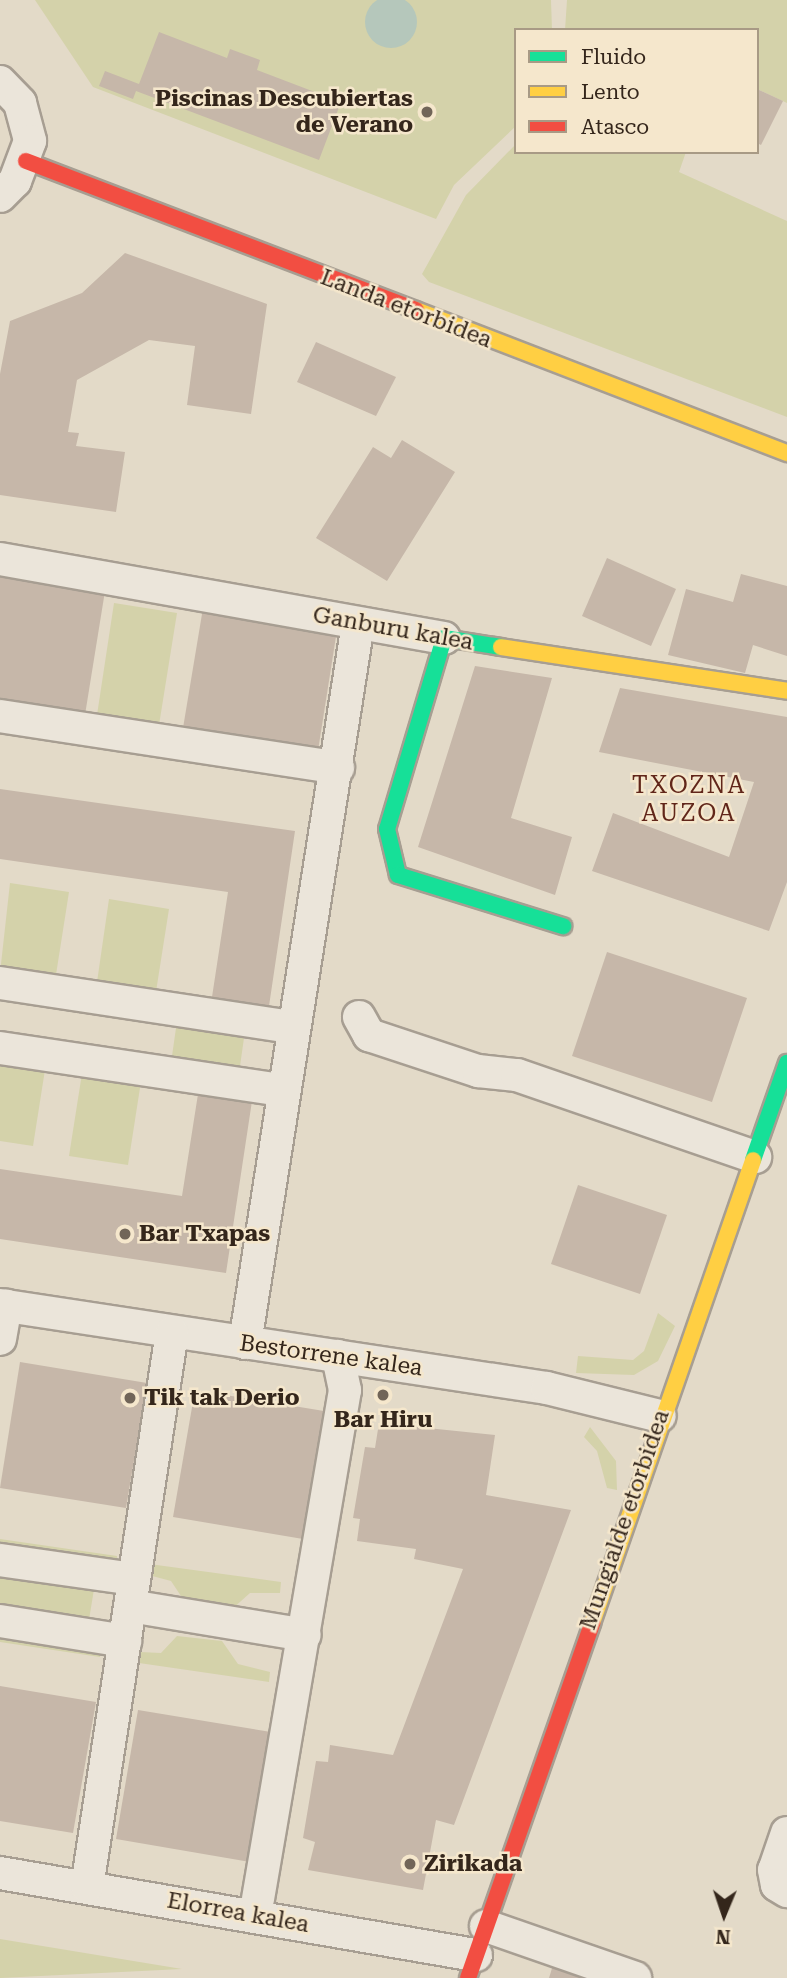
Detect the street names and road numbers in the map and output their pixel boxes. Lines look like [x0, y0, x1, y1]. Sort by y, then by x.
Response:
street label: Landa etorbidea [316, 264, 496, 354]
street label: Ganburu kalea [311, 601, 475, 657]
street label: Bestorrene kalea [238, 1329, 424, 1383]
street label: Mungialde etorbidea [574, 1406, 676, 1634]
street label: Elorrea kalea [165, 1887, 311, 1939]

